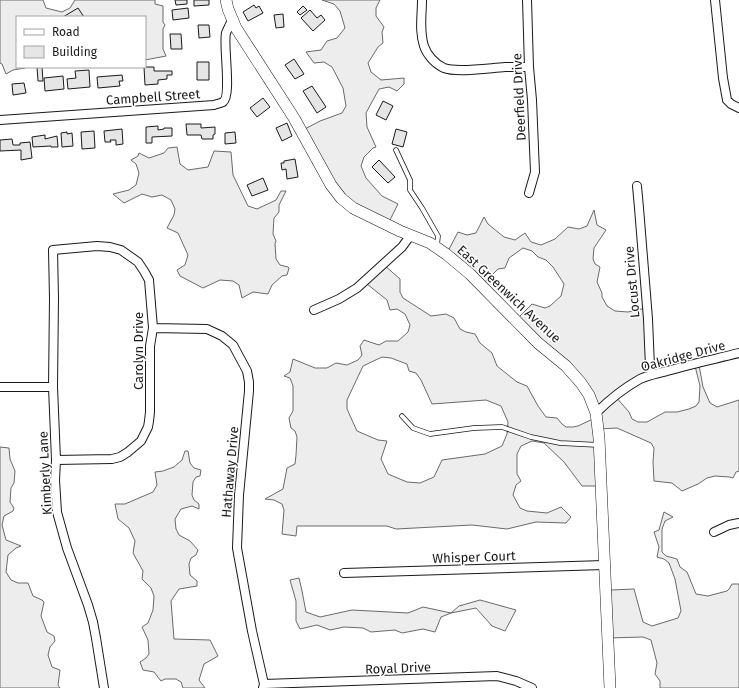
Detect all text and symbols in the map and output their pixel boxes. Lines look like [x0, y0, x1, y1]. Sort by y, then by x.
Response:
legend [16, 16, 146, 68]
text: Road [52, 25, 80, 39]
text: Building [52, 45, 98, 59]
street label: Deerfield Drive [509, 53, 529, 141]
street label: Campbell Street [105, 86, 201, 108]
street label: East Greenwich Avenue [454, 242, 564, 346]
street label: Locust Drive [621, 245, 643, 319]
street label: Carolyn Drive [131, 312, 146, 390]
street label: Oakridge Drive [639, 338, 727, 374]
street label: Hathaway Drive [219, 426, 241, 518]
street label: Kimberly Lane [35, 431, 55, 515]
street label: Whisper Court [432, 548, 516, 566]
street label: Royal Drive [365, 659, 431, 677]

